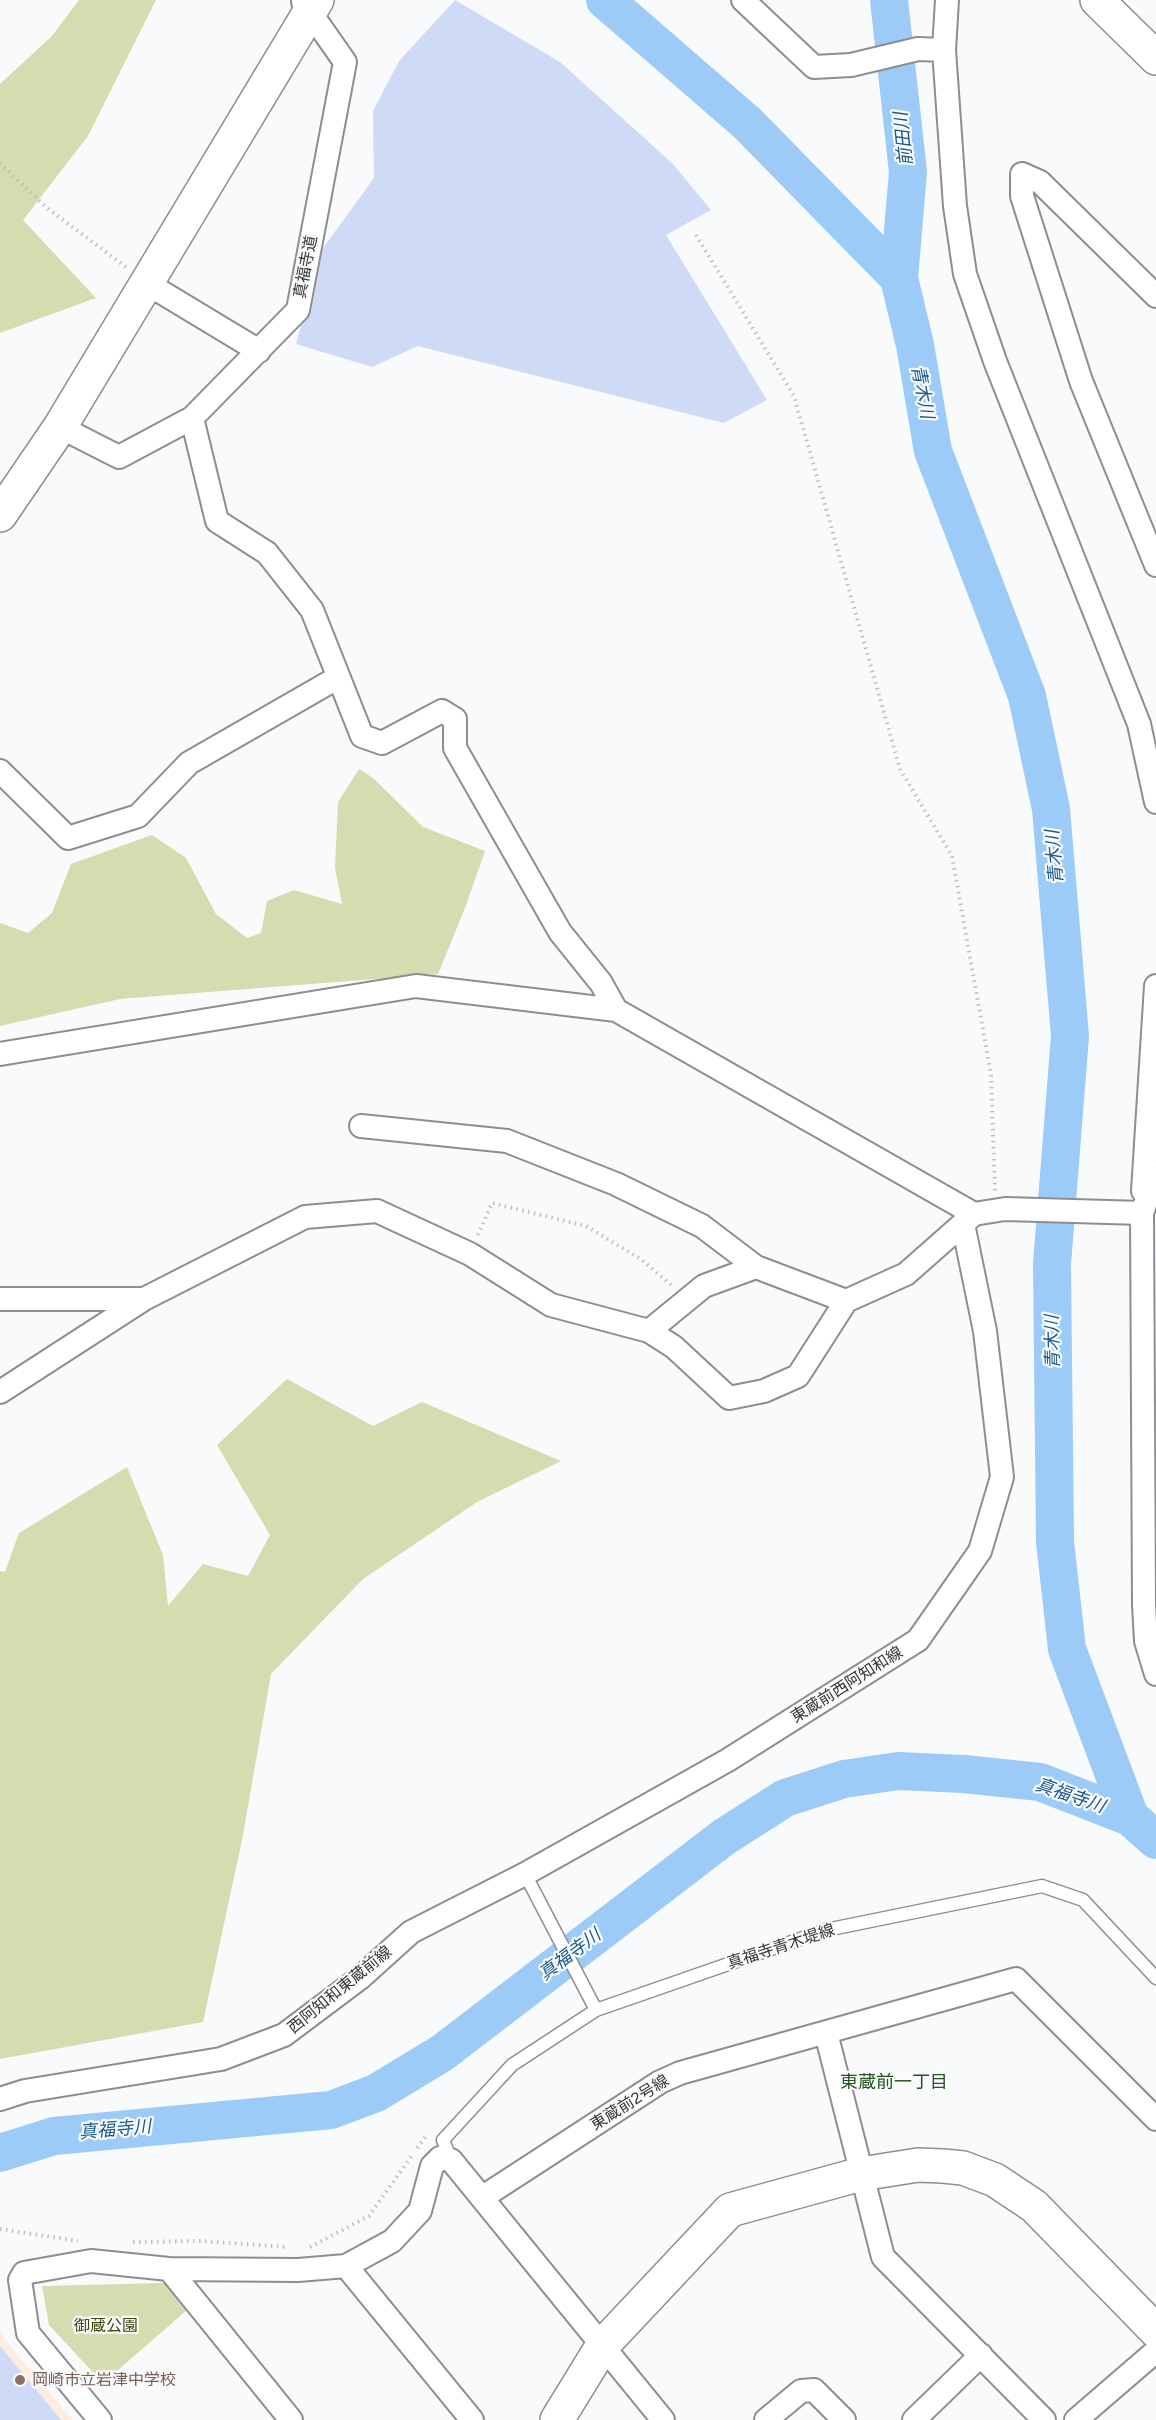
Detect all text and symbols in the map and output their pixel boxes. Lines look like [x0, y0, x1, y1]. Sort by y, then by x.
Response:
water label: 前田川 [890, 111, 918, 167]
street label: 真福寺道 [290, 234, 322, 300]
water label: 青木川 [906, 363, 938, 421]
water label: 青木川 [1042, 829, 1068, 885]
water label: 青木川 [1042, 1315, 1064, 1369]
street label: 東蔵前西阿知和線 [788, 1643, 906, 1727]
water label: 真福寺川 [1032, 1774, 1108, 1818]
street label: 真福寺青木堤線 [725, 1921, 837, 1973]
water label: 真福寺川 [535, 1925, 605, 1985]
street label: 西阿知和東蔵前線 [284, 1942, 396, 2038]
street label: 東蔵前2号線 [587, 2071, 673, 2135]
district label: 東蔵前一丁目 [840, 2072, 948, 2094]
water label: 真福寺川 [78, 2116, 152, 2144]
park label: 御蔵公園 [74, 2316, 138, 2336]
place label: 岡崎市立岩津中学校 [32, 2370, 176, 2390]
marker: 岡崎市立岩津中学校 [13, 2373, 27, 2387]

